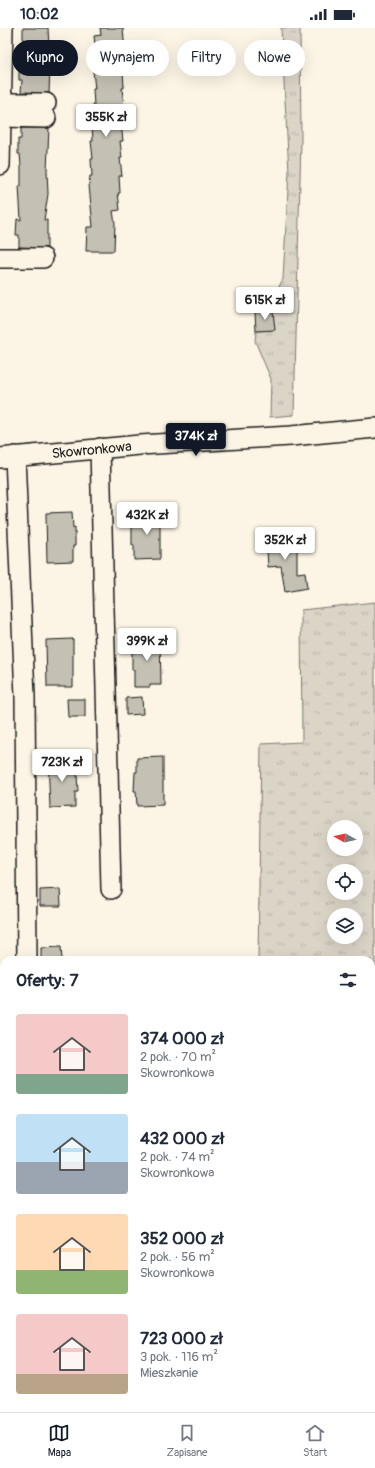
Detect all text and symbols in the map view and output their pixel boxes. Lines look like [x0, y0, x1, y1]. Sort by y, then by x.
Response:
text: 10:02 [20, 5, 59, 24]
chip: Kupno [12, 40, 78, 76]
chip: Wynajem [86, 40, 169, 76]
chip: Filtry [177, 40, 236, 76]
chip: Nowe [244, 40, 305, 76]
pin: 355K zł [69, 104, 143, 138]
text: 355K zł [85, 109, 127, 125]
pin: 615K zł [228, 287, 302, 321]
text: 615K zł [245, 292, 285, 308]
pin: 374K zł [159, 423, 233, 457]
text: 374K zł [175, 428, 217, 444]
street label: Skowronkowa [51, 437, 132, 462]
pin: 432K zł [110, 502, 184, 536]
text: 432K zł [126, 507, 168, 523]
pin: 352K zł [248, 527, 322, 561]
text: 352K zł [264, 532, 306, 548]
pin: 399K zł [110, 628, 184, 662]
text: 399K zł [126, 633, 168, 649]
pin: 723K zł [25, 749, 99, 783]
text: 723K zł [41, 754, 83, 770]
north arrow [327, 820, 363, 856]
map controls [327, 820, 363, 944]
button: locate [327, 864, 363, 900]
button: layers [327, 908, 363, 944]
icon: filters [337, 969, 359, 991]
text: Oferty: 7 [16, 970, 78, 991]
text: 374 000 zł [140, 1028, 224, 1049]
icon: home [48, 1030, 96, 1078]
text: 2 pok. · 70 m² [140, 1049, 216, 1065]
text: Skowronkowa [140, 1065, 214, 1081]
text: 432 000 zł [140, 1128, 224, 1149]
icon: home [48, 1130, 96, 1178]
text: 2 pok. · 74 m² [140, 1149, 215, 1165]
text: Skowronkowa [140, 1165, 214, 1181]
text: 352 000 zł [140, 1228, 223, 1249]
icon: home [48, 1230, 96, 1278]
text: 2 pok. · 56 m² [140, 1249, 215, 1265]
text: Skowronkowa [140, 1265, 214, 1281]
text: 723 000 zł [140, 1328, 223, 1349]
icon: home [48, 1330, 96, 1378]
text: 3 pok. · 116 m² [140, 1349, 218, 1365]
text: Mieszkanie [140, 1365, 198, 1381]
tab: Mapa [48, 1422, 71, 1459]
tab: Zapisane [166, 1422, 208, 1459]
tab: Start [303, 1422, 327, 1459]

